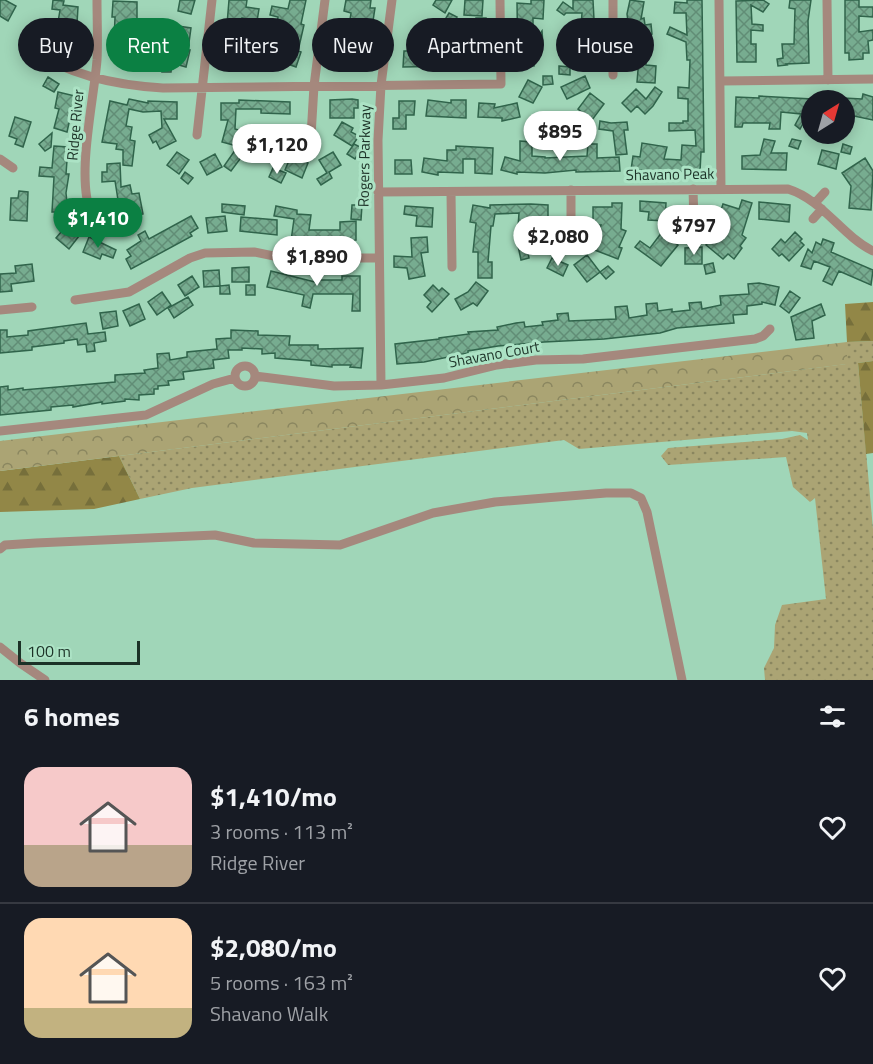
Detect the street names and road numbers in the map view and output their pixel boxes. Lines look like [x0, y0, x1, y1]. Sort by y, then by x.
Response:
street label: Ridge River [60, 88, 90, 162]
street label: Rogers Parkway [352, 105, 376, 207]
street label: Shavano Peak [625, 162, 715, 186]
street label: Shavano Court [447, 335, 542, 373]

